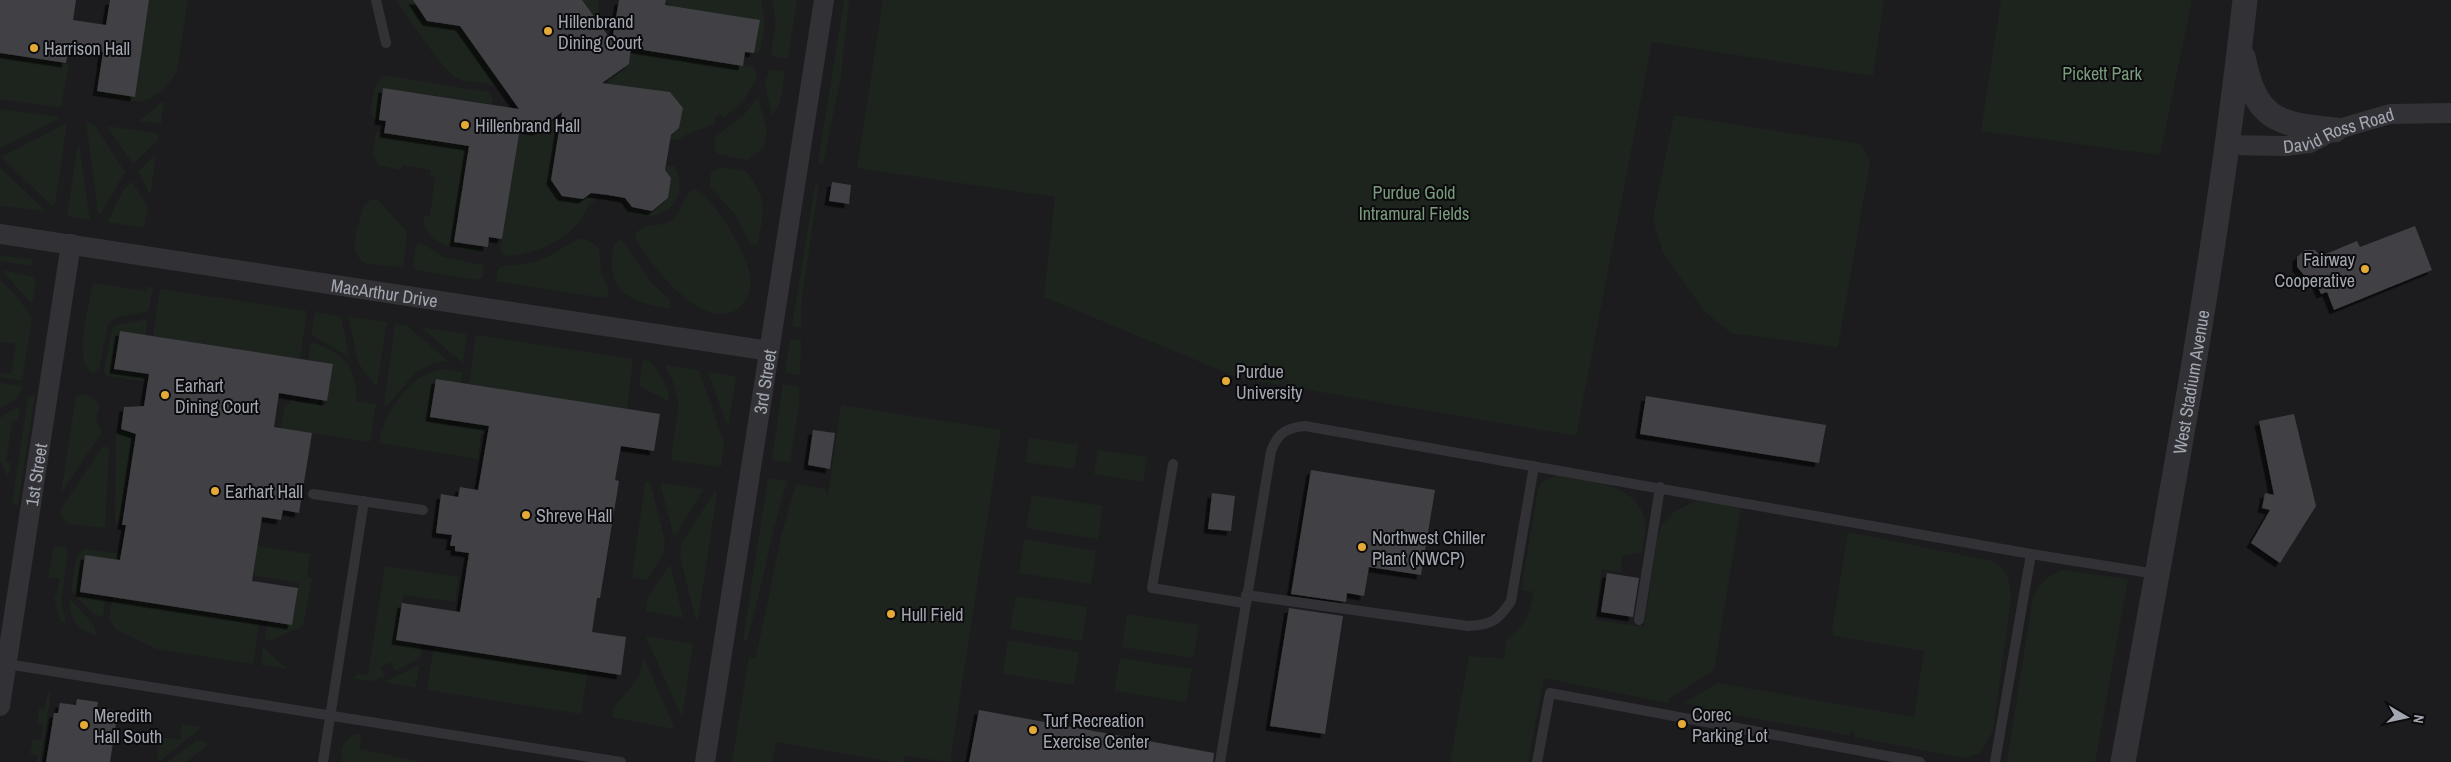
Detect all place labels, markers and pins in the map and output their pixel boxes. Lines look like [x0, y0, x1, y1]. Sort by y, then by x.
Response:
place label: Hillenbrand Dining Court [558, 9, 642, 55]
marker: Hillenbrand Dining Court [542, 25, 554, 37]
place label: Harrison Hall [44, 36, 130, 61]
marker: Harrison Hall [28, 42, 40, 54]
place label: Hillenbrand Hall [475, 113, 580, 138]
marker: Hillenbrand Hall [459, 119, 471, 131]
place label: Fairway Cooperative [2275, 247, 2356, 293]
marker: Fairway Cooperative [2359, 263, 2371, 275]
place label: Purdue University [1236, 359, 1303, 405]
place label: Earhart Dining Court [175, 373, 259, 419]
marker: Purdue University [1220, 375, 1232, 387]
marker: Earhart Dining Court [159, 389, 171, 401]
place label: Earhart Hall [225, 479, 303, 504]
marker: Earhart Hall [209, 485, 221, 497]
place label: Shreve Hall [536, 503, 612, 528]
marker: Shreve Hall [520, 509, 532, 521]
place label: Northwest Chiller Plant (NWCP) [1372, 525, 1485, 571]
marker: Northwest Chiller Plant (NWCP) [1356, 541, 1368, 553]
place label: Hull Field [901, 602, 963, 627]
marker: Hull Field [885, 608, 897, 620]
place label: Corec Parking Lot [1692, 702, 1768, 748]
place label: Meredith Hall South [94, 703, 162, 749]
place label: Turf Recreation Exercise Center [1043, 708, 1149, 754]
marker: Corec Parking Lot [1676, 718, 1688, 730]
marker: Meredith Hall South [78, 719, 90, 731]
marker: Turf Recreation Exercise Center [1027, 724, 1039, 736]

